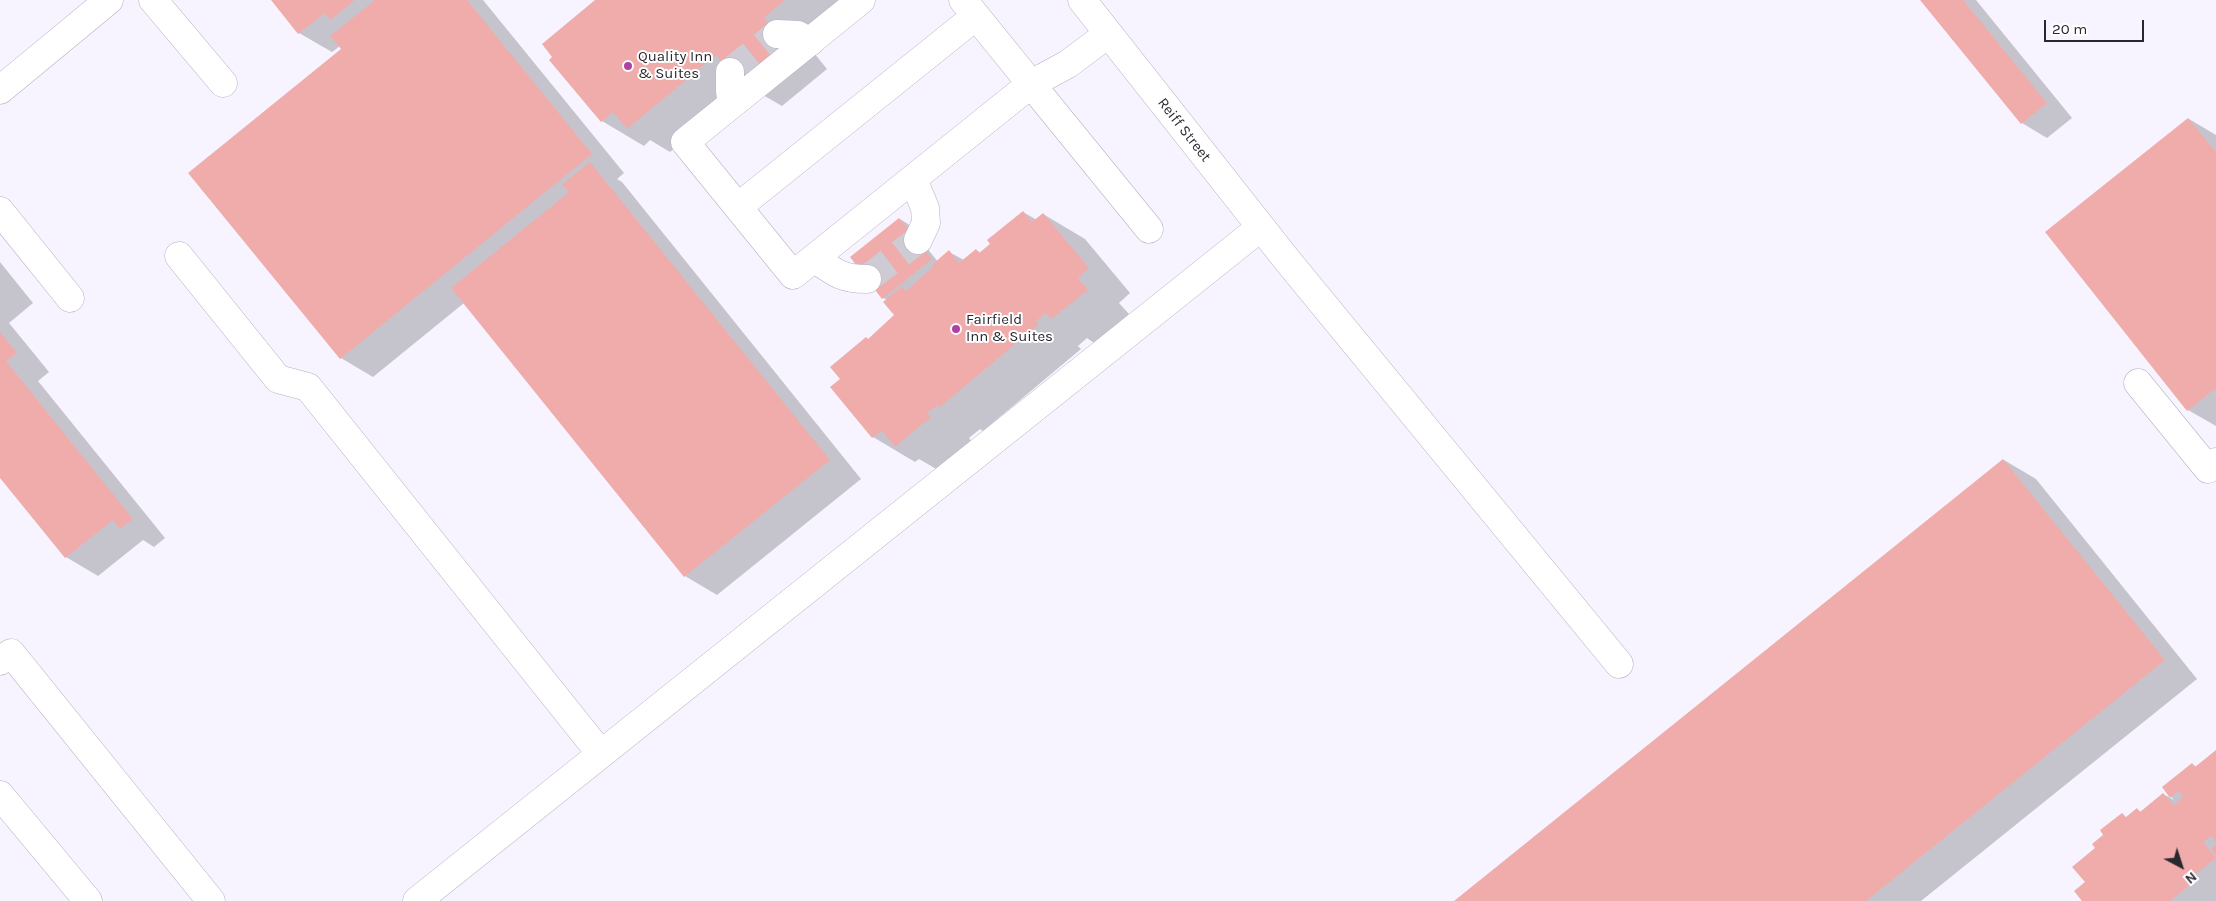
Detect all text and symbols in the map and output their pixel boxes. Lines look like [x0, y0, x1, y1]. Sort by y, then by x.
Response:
scale bar [2046, 10, 2146, 42]
text: 20 m [2052, 20, 2087, 38]
place label: Quality Inn & Suites [638, 48, 712, 83]
marker: Quality Inn & Suites [622, 60, 634, 72]
street label: Reiff Street [1153, 94, 1215, 166]
place label: Fairfield Inn & Suites [966, 311, 1053, 346]
marker: Fairfield Inn & Suites [950, 323, 962, 335]
north arrow [2156, 841, 2206, 891]
text: N [2182, 868, 2200, 888]

